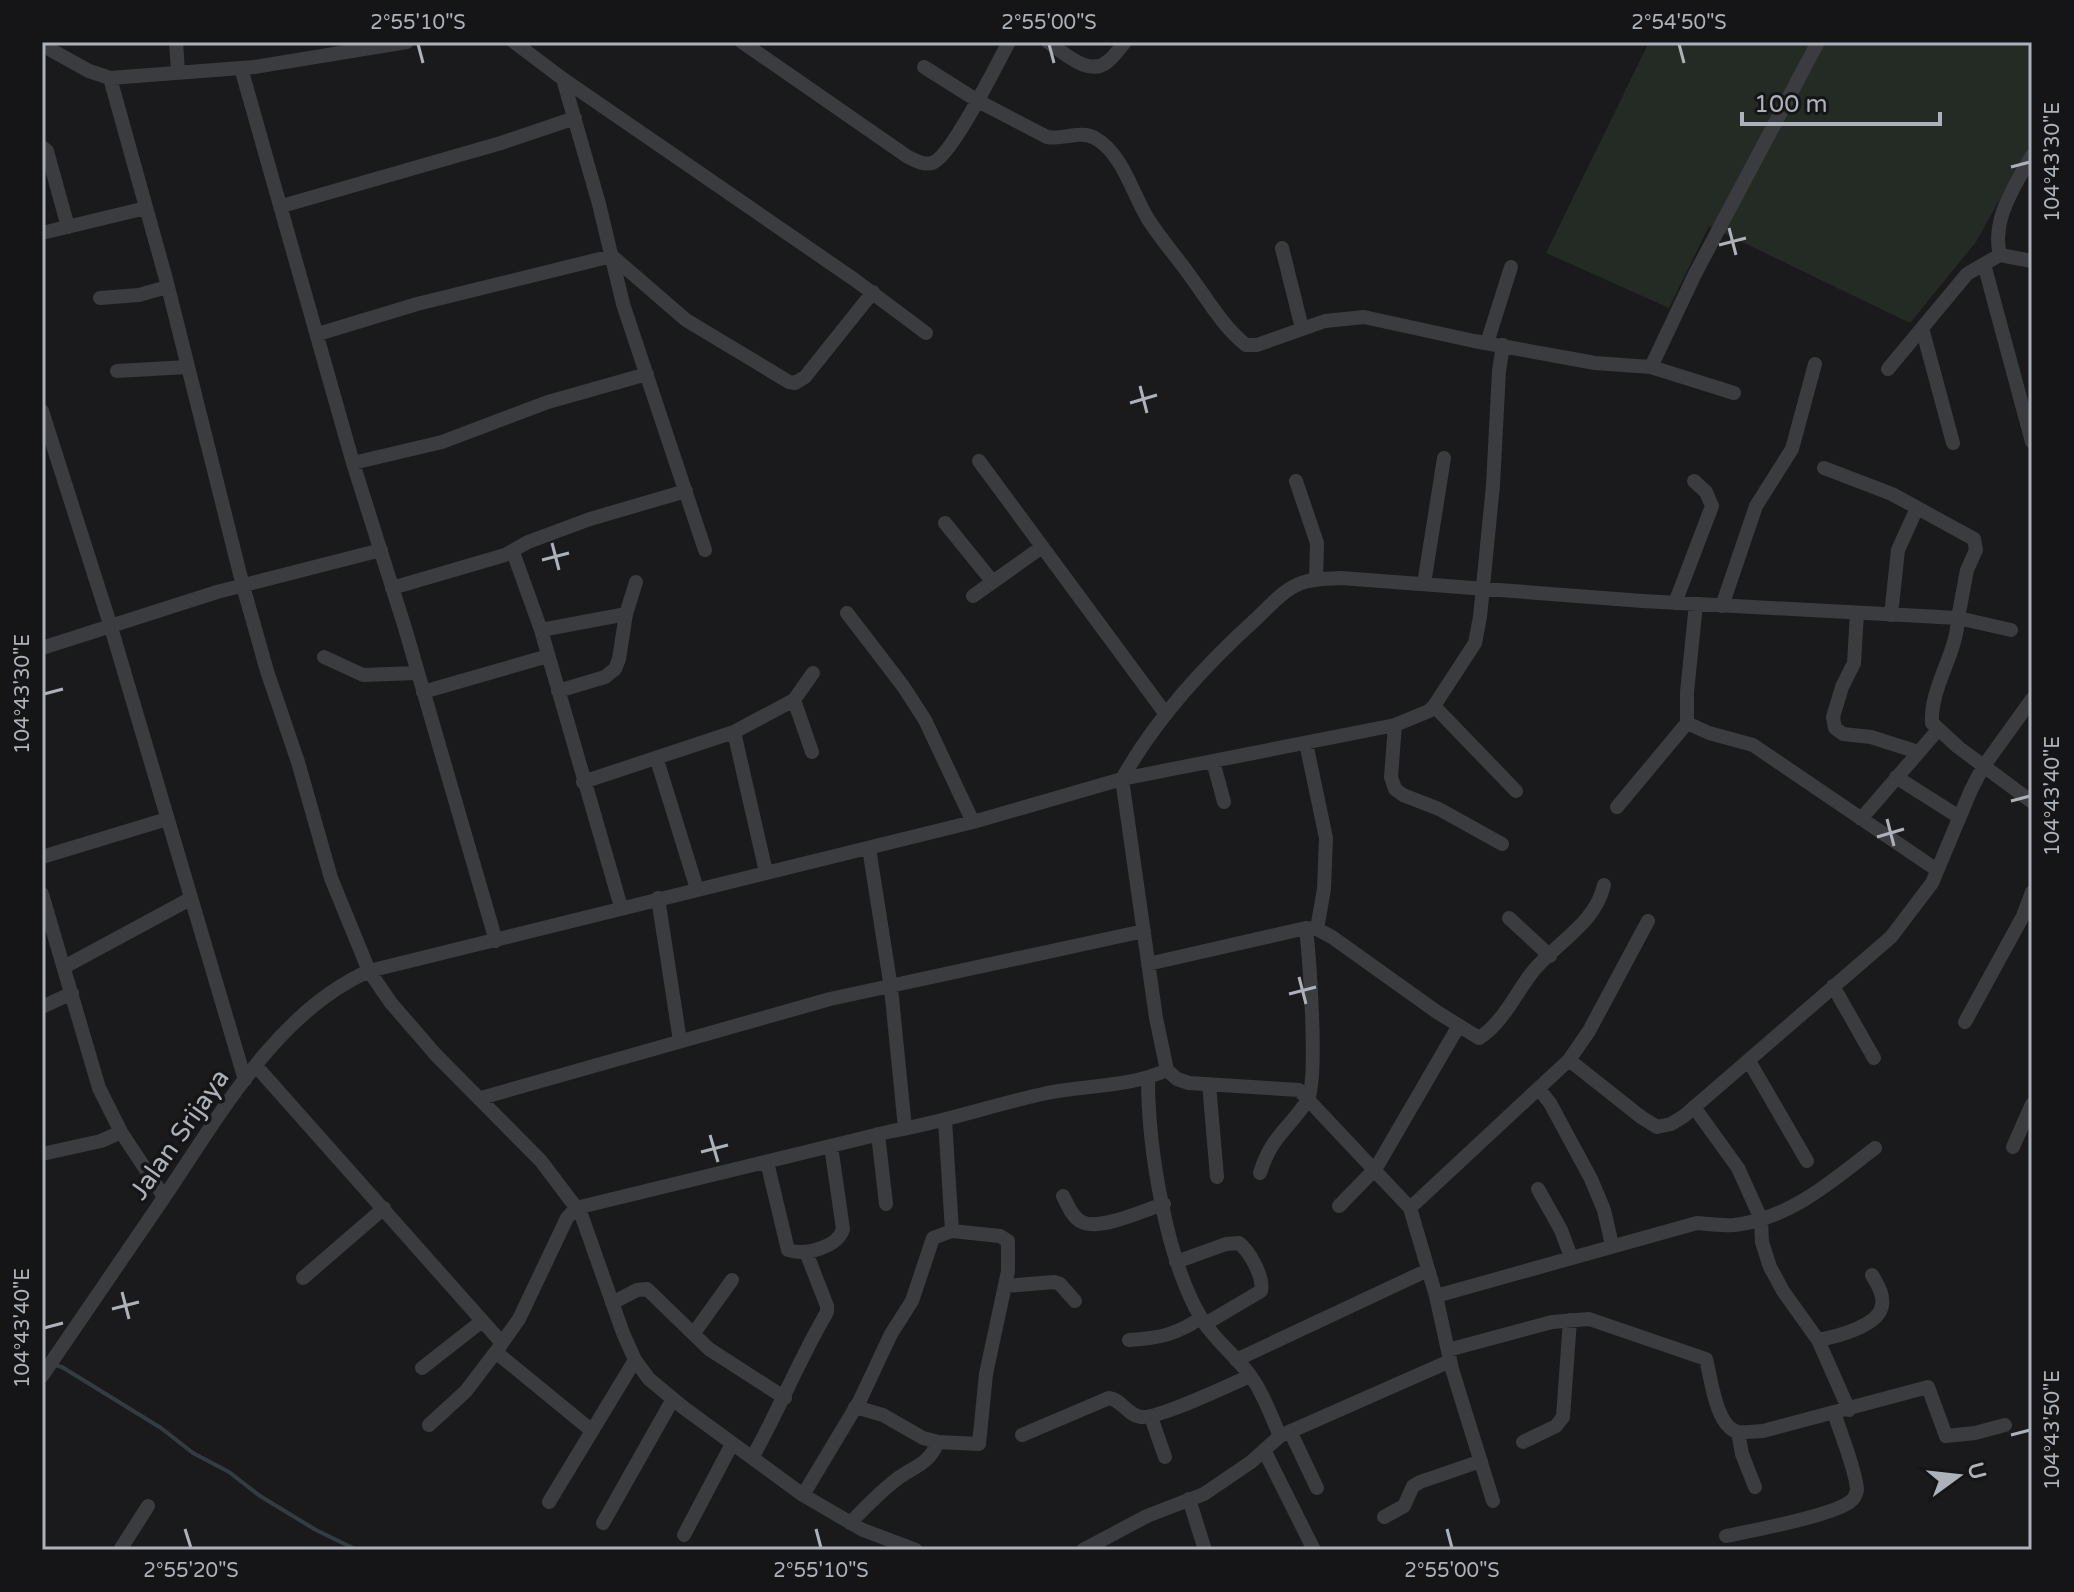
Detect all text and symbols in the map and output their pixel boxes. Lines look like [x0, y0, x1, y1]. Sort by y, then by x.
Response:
text: 2°55'10"S [370, 11, 466, 35]
text: 2°55'00"S [1001, 11, 1097, 35]
text: 2°54'50"S [1631, 11, 1727, 35]
scale bar [1742, 76, 1940, 126]
text: 100 m [1754, 90, 1828, 119]
text: 104°43'30"E [2041, 102, 2065, 222]
text: 104°43'30"E [11, 634, 35, 754]
text: 104°43'40"E [2041, 736, 2065, 856]
street label: Jalan Srijaya [123, 1063, 236, 1205]
text: 104°43'40"E [11, 1268, 35, 1388]
text: 104°43'50"E [2041, 1370, 2065, 1490]
north arrow [1918, 1436, 1998, 1516]
text: U [1962, 1460, 1991, 1483]
text: 2°55'20"S [143, 1559, 239, 1583]
text: 2°55'10"S [773, 1559, 869, 1583]
text: 2°55'00"S [1404, 1559, 1500, 1583]

